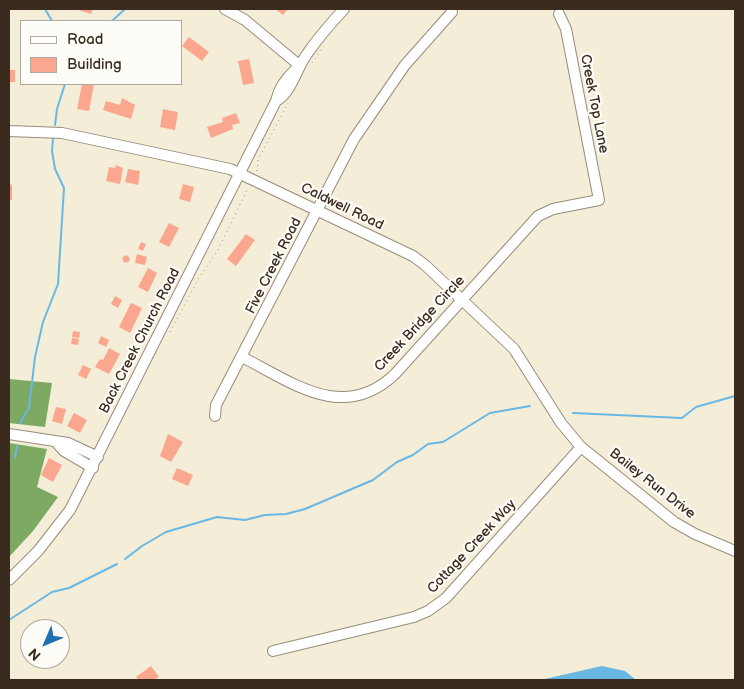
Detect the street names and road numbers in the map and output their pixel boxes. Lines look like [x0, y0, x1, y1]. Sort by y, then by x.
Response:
street label: Creek Top Lane [576, 53, 612, 155]
street label: Caldwell Road [298, 180, 386, 234]
street label: Five Creek Road [243, 215, 305, 317]
street label: Back Creek Church Road [96, 266, 184, 416]
street label: Creek Bridge Circle [371, 273, 469, 375]
street label: Bailey Run Drive [606, 445, 698, 523]
street label: Cottage Creek Way [424, 497, 520, 597]

